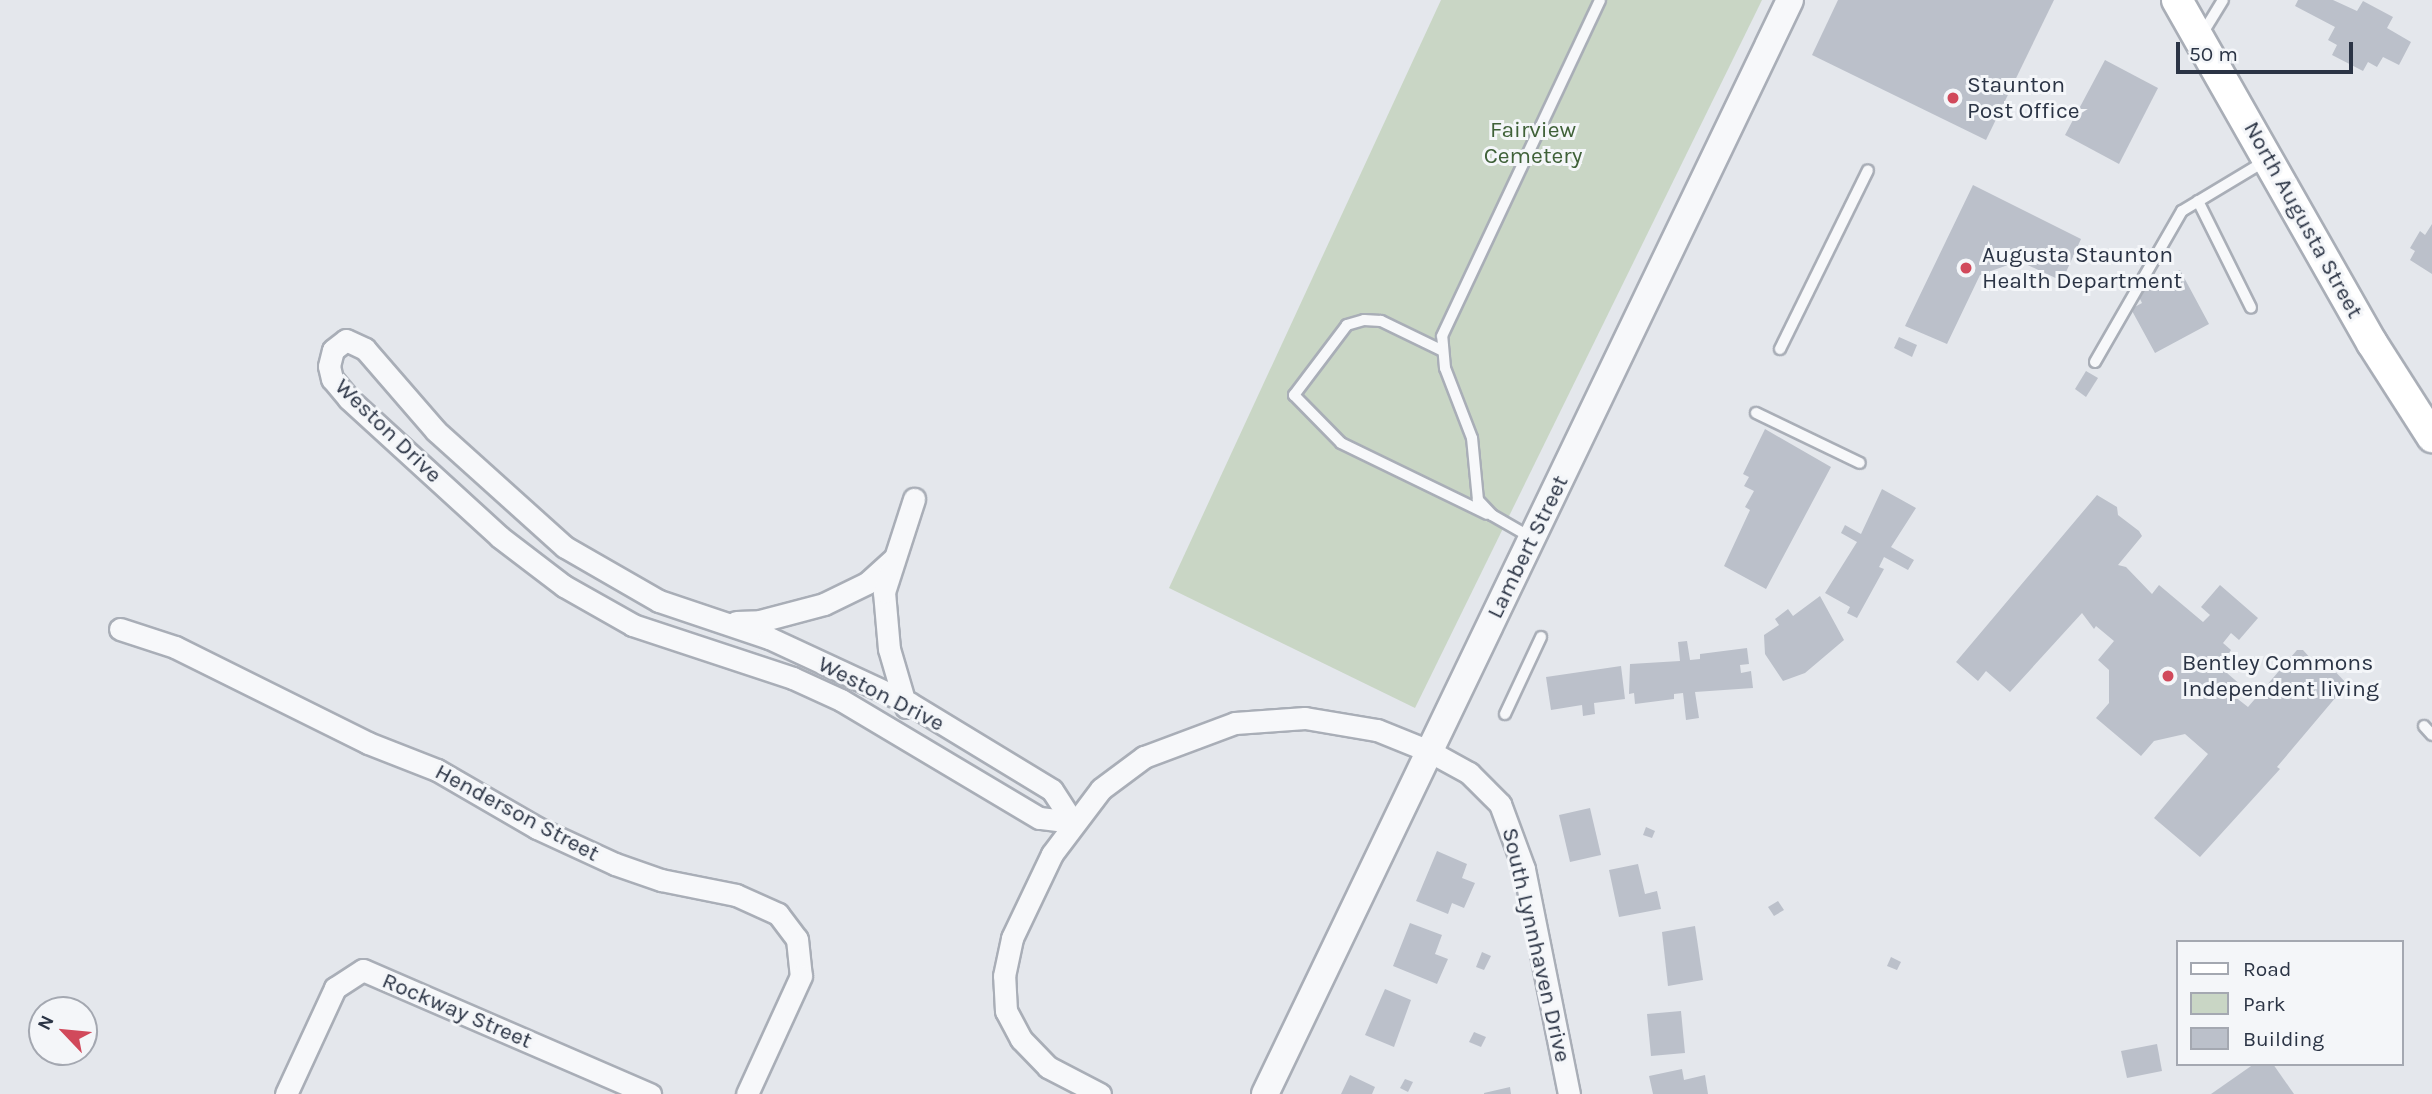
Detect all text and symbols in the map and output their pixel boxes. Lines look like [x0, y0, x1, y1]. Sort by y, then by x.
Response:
scale bar [2180, 28, 2357, 72]
text: 50 m [2189, 42, 2238, 66]
place label: Staunton Post Office [1967, 71, 2080, 125]
marker: Staunton Post Office [1945, 90, 1961, 106]
park label: Fairview Cemetery [1484, 116, 1582, 170]
street label: North Augusta Street [2237, 117, 2369, 323]
place label: Augusta Staunton Health Department [1982, 241, 2182, 295]
marker: Augusta Staunton Health Department [1956, 258, 1976, 278]
street label: Weston Drive [329, 373, 447, 489]
street label: Lambert Street [1481, 471, 1575, 623]
place label: Bentley Commons Independent living [2182, 649, 2379, 703]
street label: Weston Drive [813, 650, 949, 738]
marker: Bentley Commons Independent living [2160, 668, 2176, 684]
street label: Henderson Street [430, 758, 604, 868]
street label: South Lynnhaven Drive [1496, 825, 1576, 1065]
legend [2176, 940, 2404, 1066]
text: Road [2243, 957, 2291, 981]
street label: Rockway Street [378, 967, 536, 1055]
text: Park [2243, 992, 2286, 1016]
north arrow [28, 996, 98, 1066]
text: N [33, 1012, 59, 1034]
text: Building [2243, 1027, 2324, 1051]

